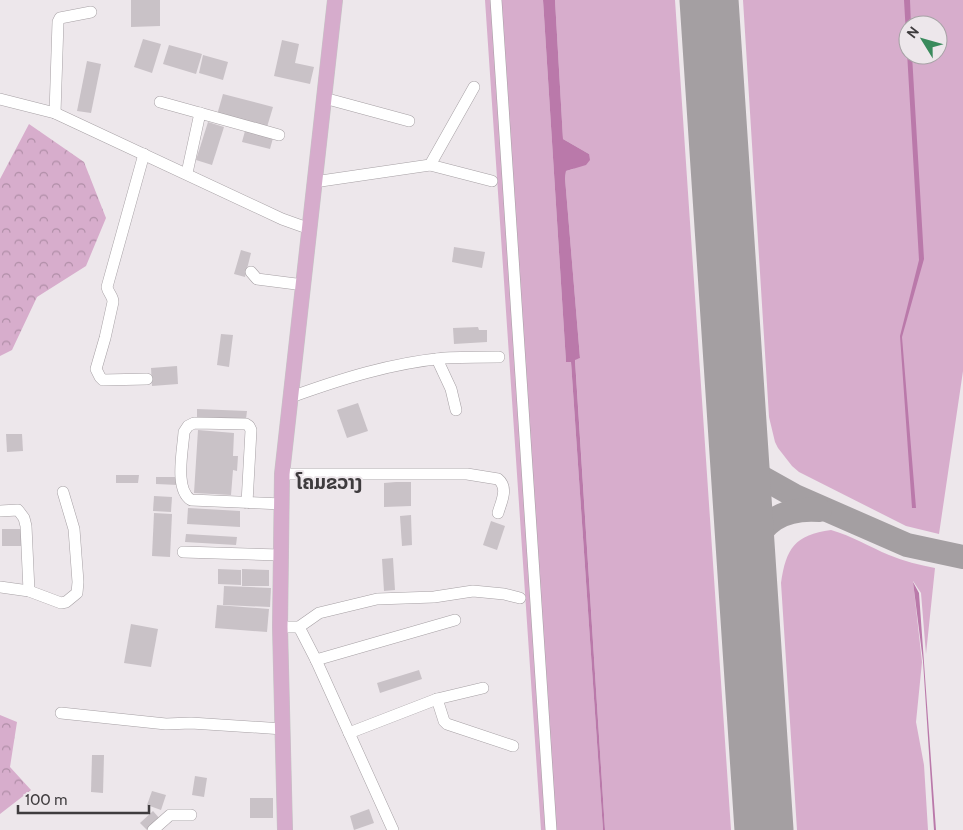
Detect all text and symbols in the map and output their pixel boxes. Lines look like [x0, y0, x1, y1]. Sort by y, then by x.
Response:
north arrow [898, 15, 948, 65]
text: N [902, 23, 923, 42]
district label: ໂຄມຂວາງ [295, 471, 362, 494]
scale bar [18, 782, 149, 814]
text: 100 m [25, 791, 67, 809]

